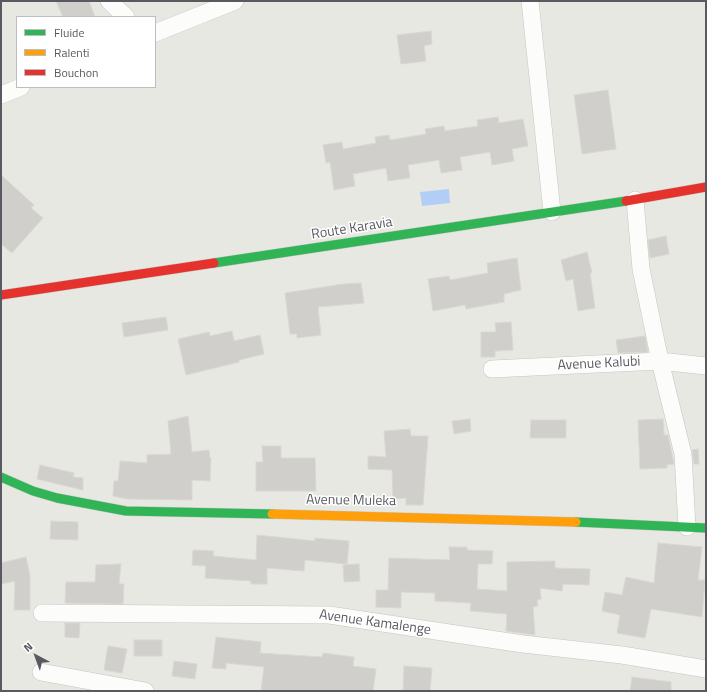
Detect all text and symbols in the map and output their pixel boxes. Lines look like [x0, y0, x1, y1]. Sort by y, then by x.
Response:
legend [16, 16, 156, 88]
text: Fluide [54, 23, 85, 42]
text: Ralenti [54, 43, 89, 62]
text: Bouchon [54, 63, 99, 82]
street label: Route Karavia [310, 214, 394, 244]
street label: Avenue Kalubi [557, 353, 641, 375]
street label: Avenue Muleka [306, 492, 396, 510]
street label: Avenue Kamalenge [318, 607, 432, 639]
north arrow [16, 636, 56, 676]
text: N [20, 638, 36, 655]

